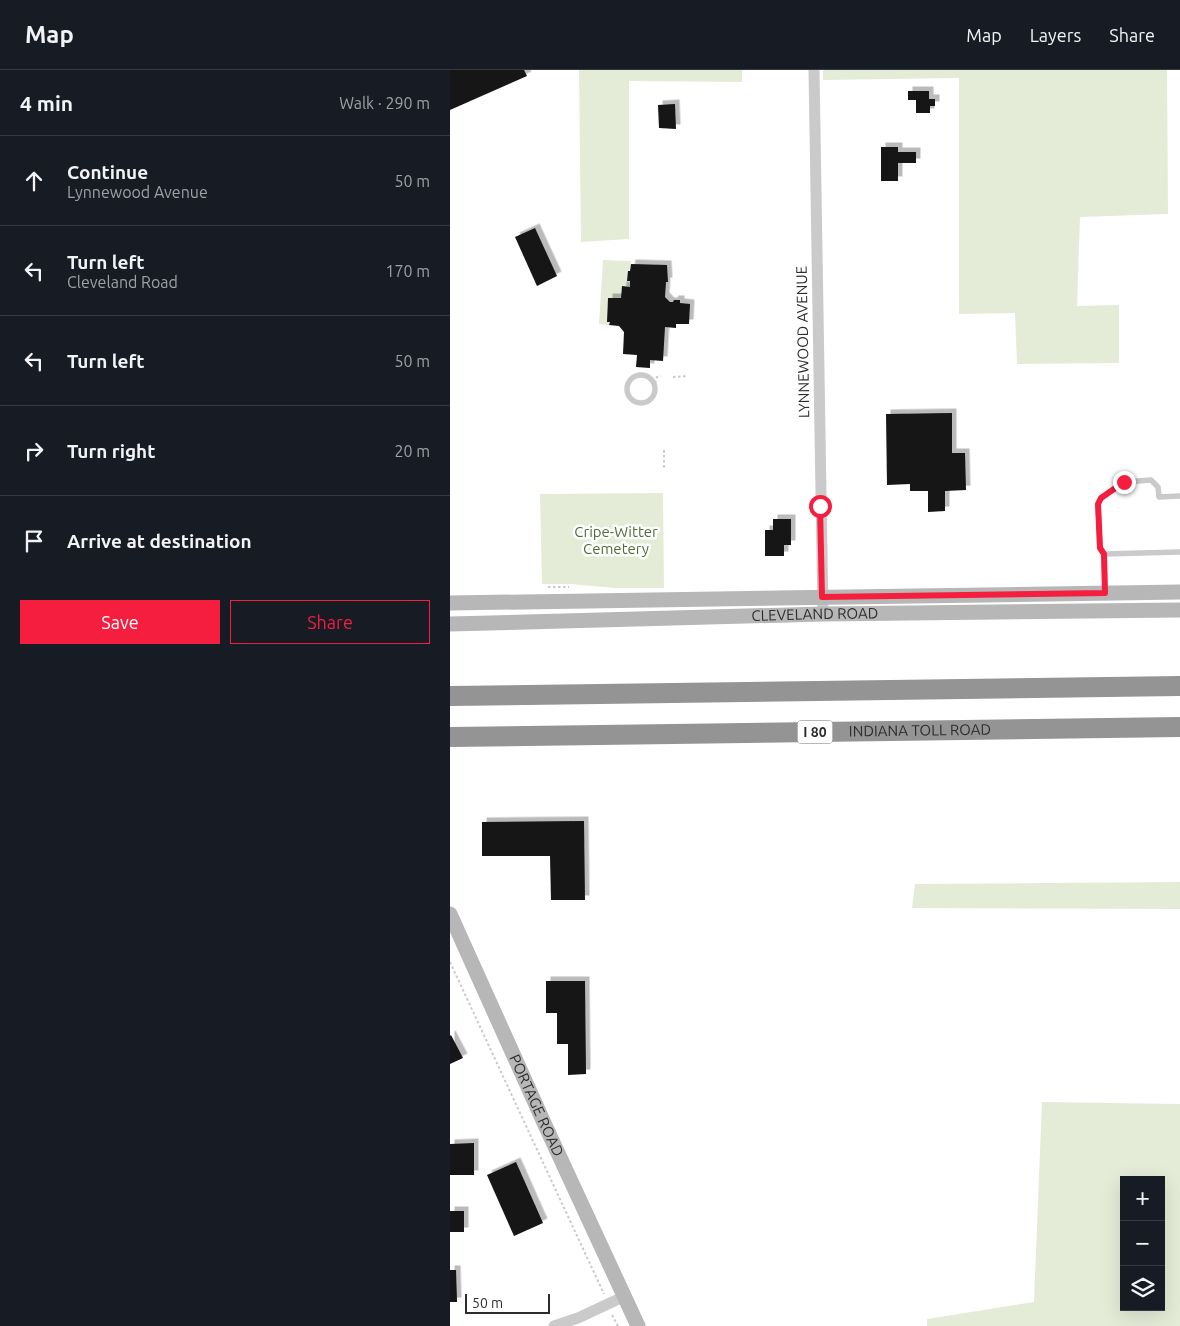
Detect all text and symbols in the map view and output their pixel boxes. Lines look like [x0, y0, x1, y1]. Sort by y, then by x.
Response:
text: Map [25, 21, 74, 48]
text: Map [966, 25, 1002, 45]
text: Layers [1030, 25, 1081, 45]
text: Share [1109, 25, 1155, 45]
text: 4 min [20, 91, 73, 115]
text: Walk · 290 m [339, 94, 430, 112]
text: Continue [67, 161, 148, 183]
icon: ahead [20, 167, 48, 195]
text: 50 m [394, 172, 430, 190]
text: Lynnewood Avenue [67, 183, 208, 201]
text: Turn left [67, 251, 145, 273]
icon: left [20, 257, 48, 285]
text: 170 m [385, 262, 430, 280]
street label: LYNNEWOOD AVENUE [793, 266, 812, 418]
text: Cleveland Road [67, 273, 178, 291]
icon: left [20, 347, 48, 375]
text: Turn left [67, 350, 145, 372]
text: 50 m [394, 352, 430, 370]
icon: right [20, 437, 48, 465]
text: Turn right [67, 440, 155, 462]
text: 20 m [394, 442, 430, 460]
route end [1113, 471, 1136, 494]
route start [809, 495, 832, 518]
park label: Cripe-Witter Cemetery [574, 523, 658, 557]
icon: arrive [20, 527, 48, 555]
text: Arrive at destination [67, 530, 252, 552]
button: Save [20, 600, 220, 644]
button: Share [230, 600, 430, 644]
street label: CLEVELAND ROAD [751, 604, 878, 624]
road number: I 80 [798, 720, 832, 744]
street label: INDIANA TOLL ROAD [849, 721, 991, 740]
street label: PORTAGE ROAD [506, 1052, 567, 1159]
map controls [1120, 1176, 1165, 1311]
button: + [1120, 1176, 1165, 1221]
button: − [1120, 1221, 1165, 1266]
button: layers [1120, 1266, 1165, 1311]
scale bar [465, 1291, 550, 1314]
text: 50 m [472, 1295, 503, 1311]

